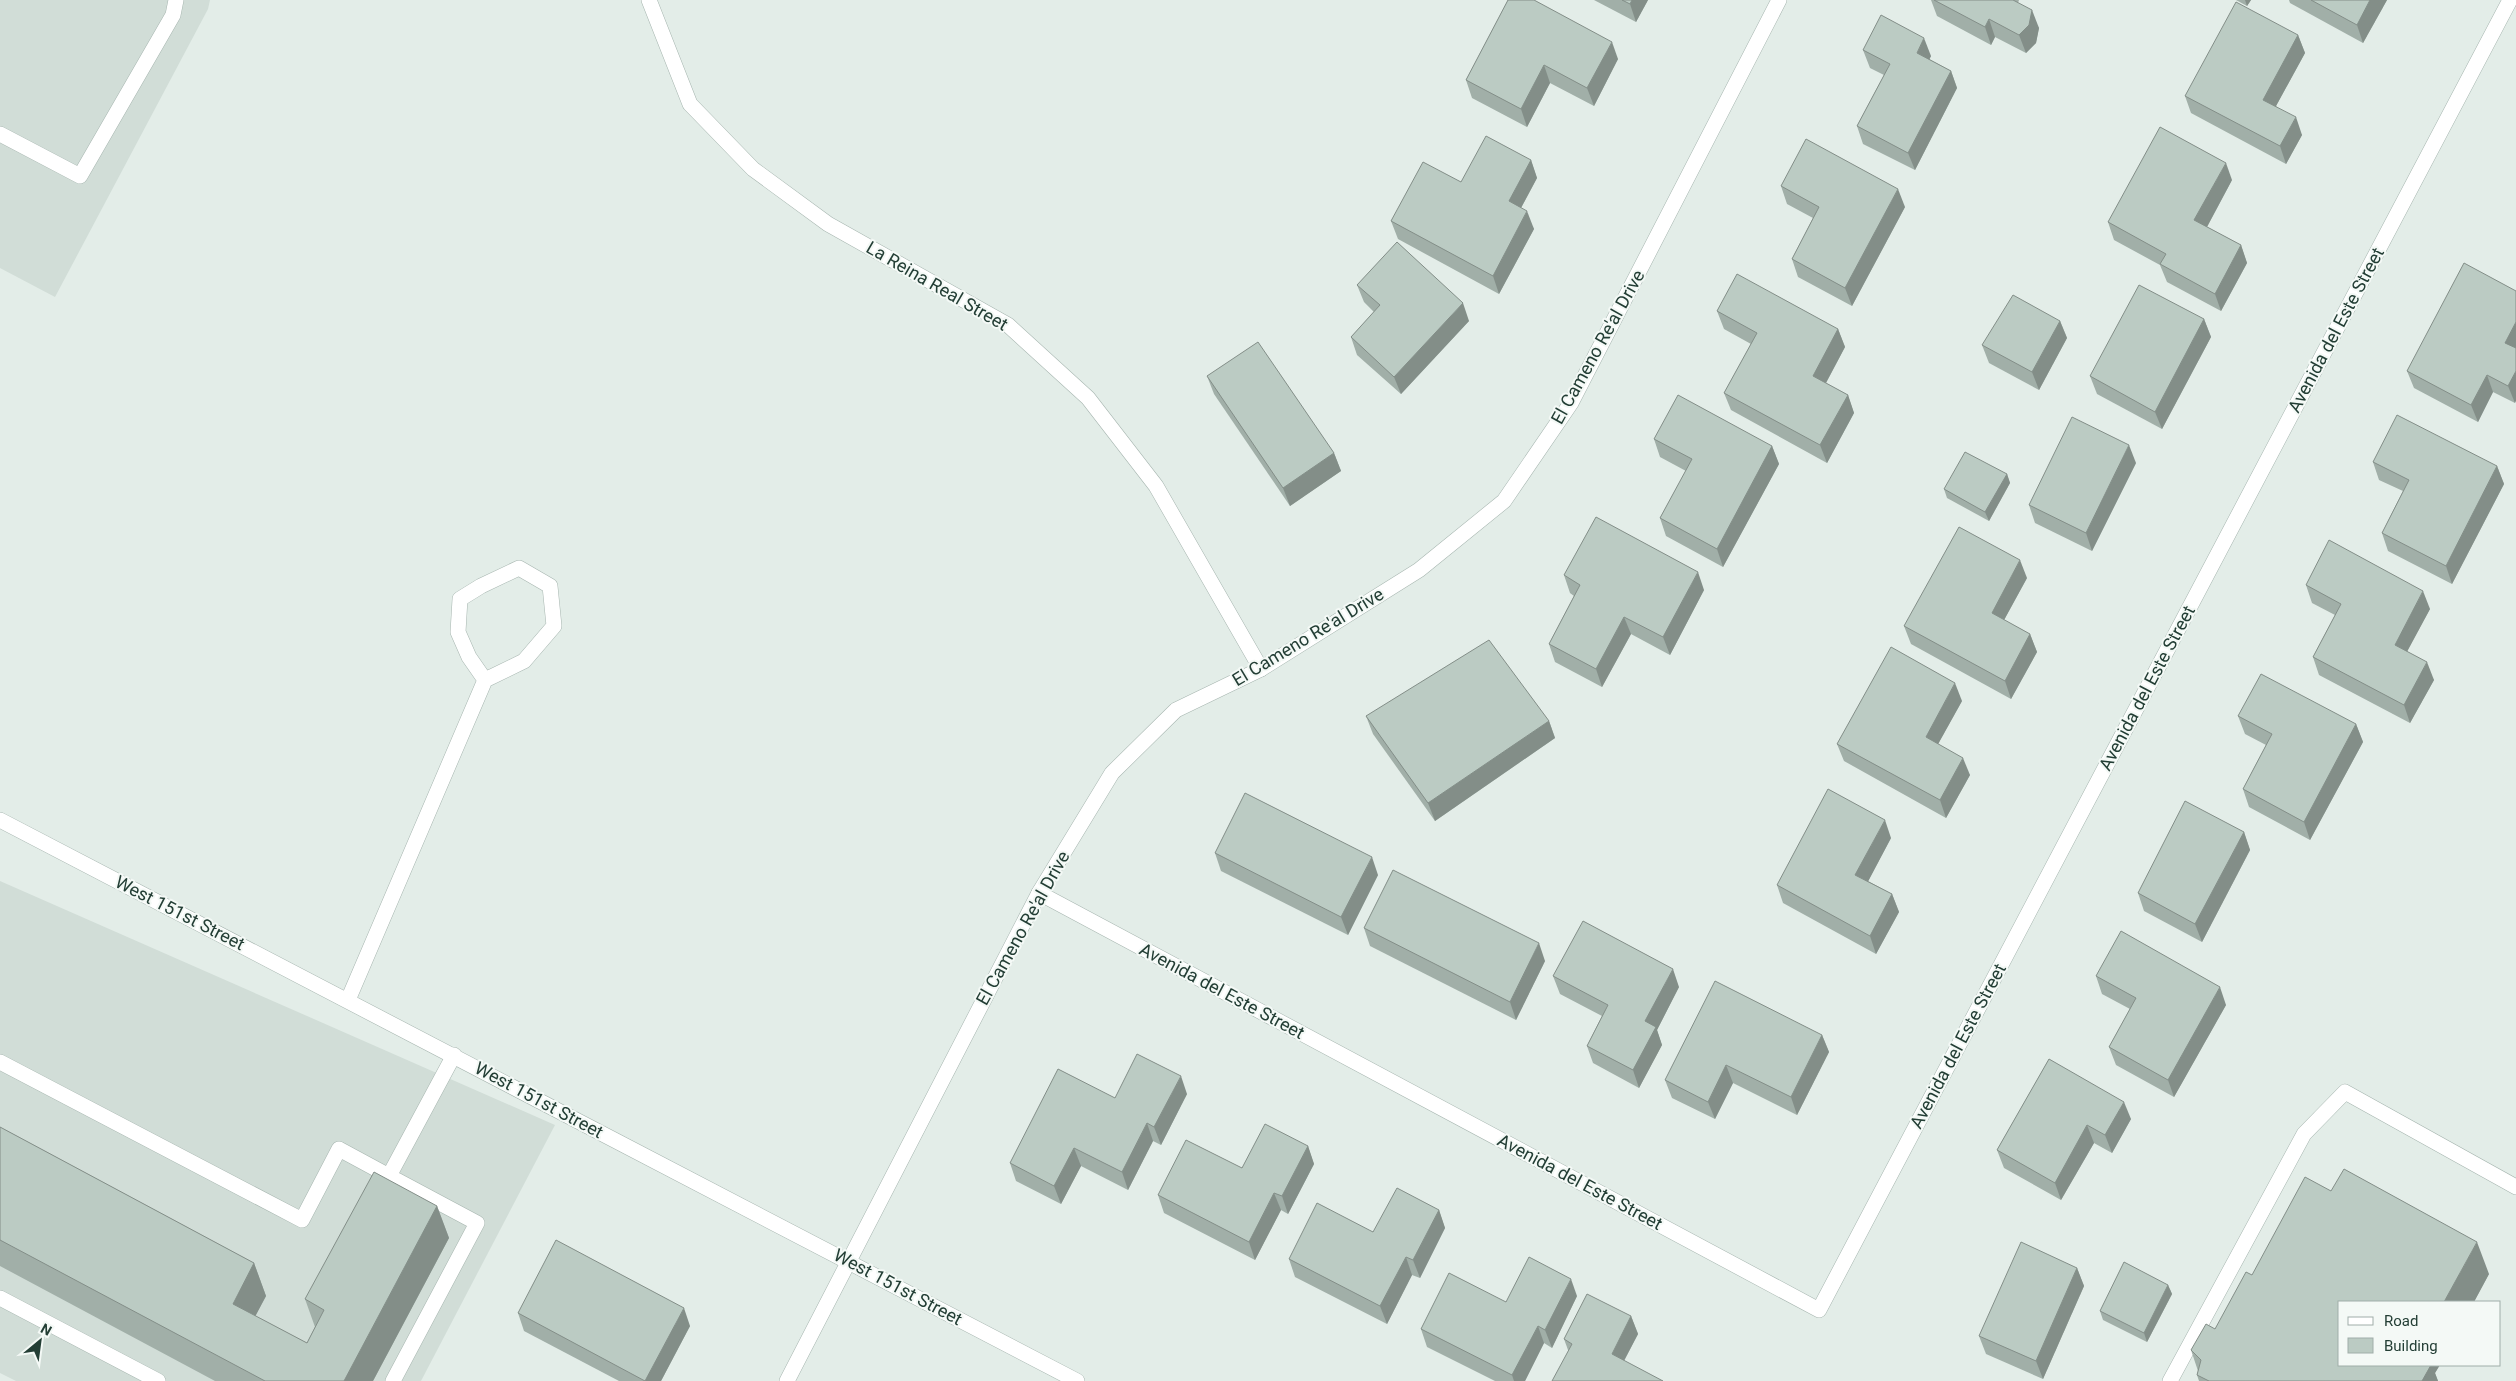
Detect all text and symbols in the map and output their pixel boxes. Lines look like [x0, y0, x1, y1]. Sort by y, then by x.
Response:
street label: La Reina Real Street [863, 236, 1012, 335]
street label: Avenida del Este Street [2283, 244, 2388, 416]
street label: El Cameno Re'al Drive [1546, 266, 1649, 427]
street label: El Cameno Re'al Drive [1228, 583, 1387, 690]
street label: Avenida del Este Street [2094, 602, 2199, 774]
street label: El Cameno Re'al Drive [971, 847, 1074, 1008]
street label: West 151st Street [112, 871, 249, 954]
street label: Avenida del Este Street [1136, 938, 1308, 1043]
street label: Avenida del Este Street [1905, 960, 2010, 1132]
street label: West 151st Street [471, 1057, 607, 1142]
street label: Avenida del Este Street [1494, 1129, 1666, 1234]
street label: West 151st Street [830, 1244, 966, 1329]
legend [2338, 1301, 2501, 1366]
text: Road [2384, 1312, 2418, 1330]
north arrow [15, 1316, 65, 1366]
text: N [38, 1320, 55, 1339]
text: Building [2384, 1337, 2438, 1355]

